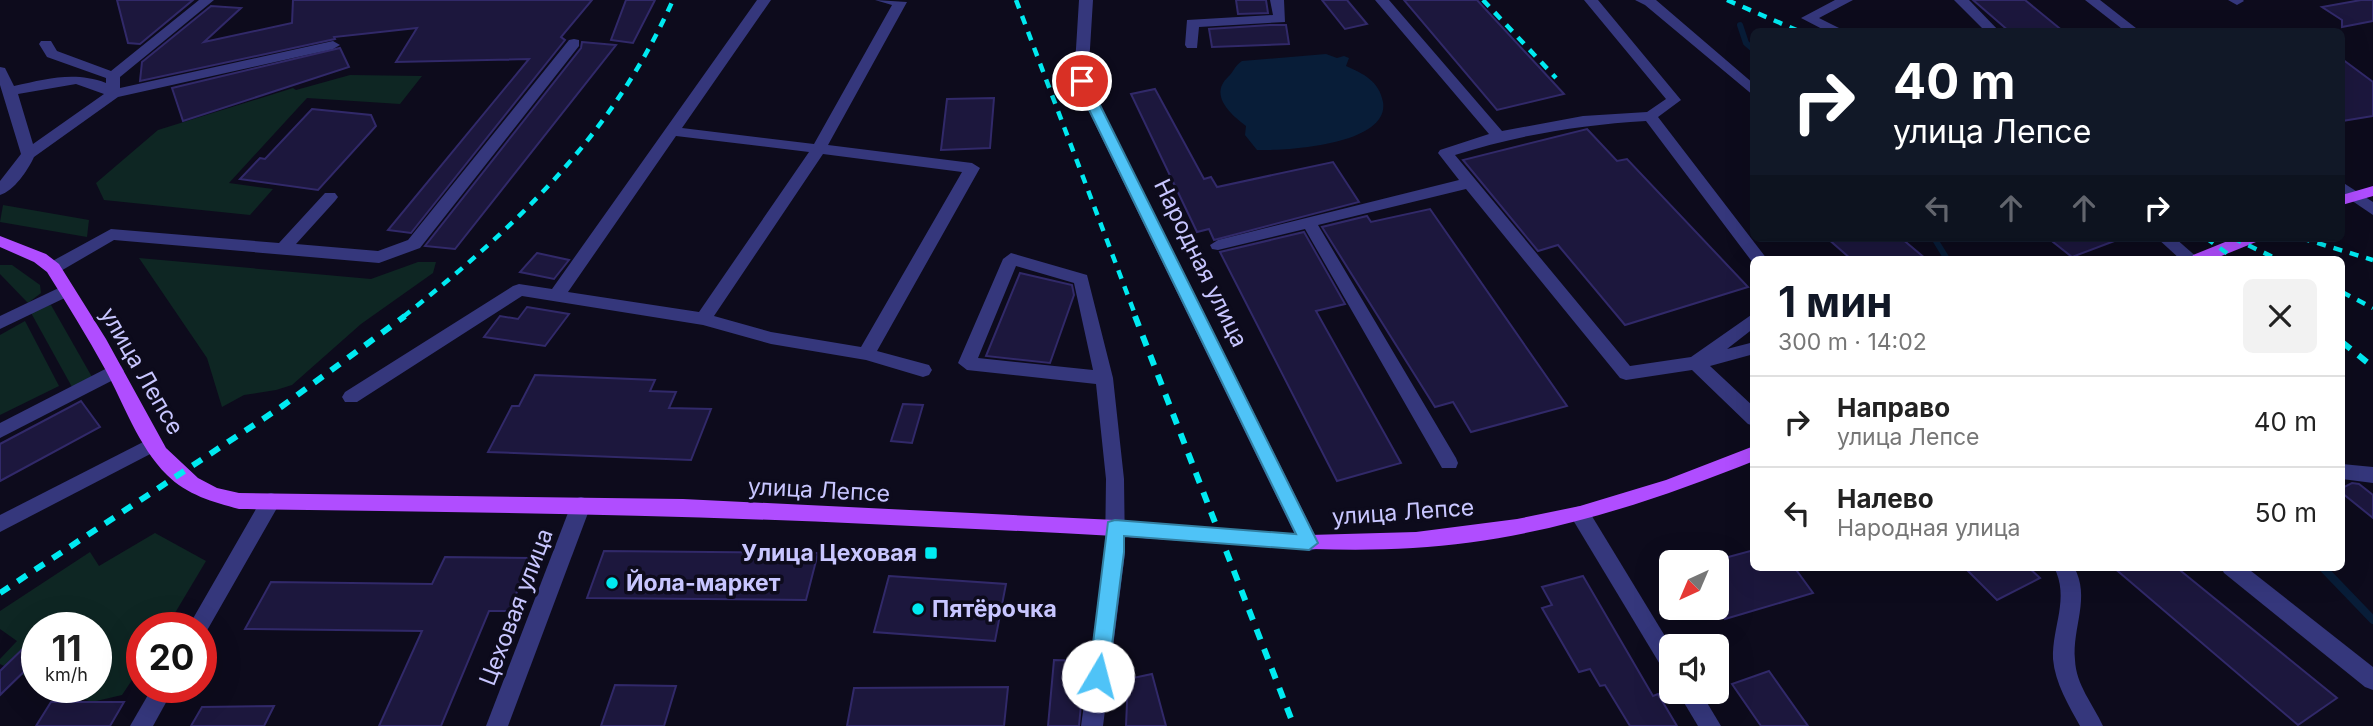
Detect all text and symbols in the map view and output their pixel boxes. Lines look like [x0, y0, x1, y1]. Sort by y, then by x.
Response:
pin [1052, 51, 1112, 111]
text: 40 m [1893, 52, 2016, 111]
icon: right [1778, 56, 1869, 147]
icon: arrive [1063, 62, 1101, 100]
text: улица Лепсе [1893, 112, 2091, 151]
street label: Народная улица [1148, 174, 1254, 352]
icon: left [1919, 189, 1957, 227]
icon: ahead [1992, 189, 2030, 227]
icon: ahead [2065, 189, 2103, 227]
icon: right [2138, 189, 2176, 227]
text: 1 мин [1778, 276, 1892, 327]
button: close [2243, 279, 2317, 353]
street label: улица Лепсе [94, 302, 190, 440]
text: 300 m · 14:02 [1778, 328, 1927, 356]
text: Направо [1837, 392, 1950, 423]
icon: right [1778, 403, 1816, 441]
text: 40 m [2254, 406, 2317, 437]
text: улица Лепсе [1837, 423, 1980, 451]
street label: улица Лепсе [747, 472, 891, 508]
text: Налево [1837, 483, 1934, 514]
street label: улица Лепсе [1331, 493, 1475, 531]
icon: left [1778, 494, 1816, 532]
text: 50 m [2255, 497, 2317, 528]
text: Народная улица [1837, 514, 2020, 542]
street label: Цеховая улица [473, 525, 559, 689]
place label: Улица Цеховая [741, 539, 917, 567]
marker: Улица Цеховая [923, 545, 939, 561]
north arrow [1659, 550, 1729, 620]
map controls [1659, 550, 1729, 704]
place label: Йола-маркет [626, 569, 781, 597]
marker: Йола-маркет [604, 575, 620, 591]
place label: Пятёрочка [932, 595, 1057, 623]
marker: Пятёрочка [910, 601, 926, 617]
speed limit sign: 20 [126, 612, 217, 703]
text: 11 [51, 627, 82, 669]
button: sound [1659, 634, 1729, 704]
position arrow [1061, 639, 1135, 713]
text: km/h [45, 664, 88, 685]

